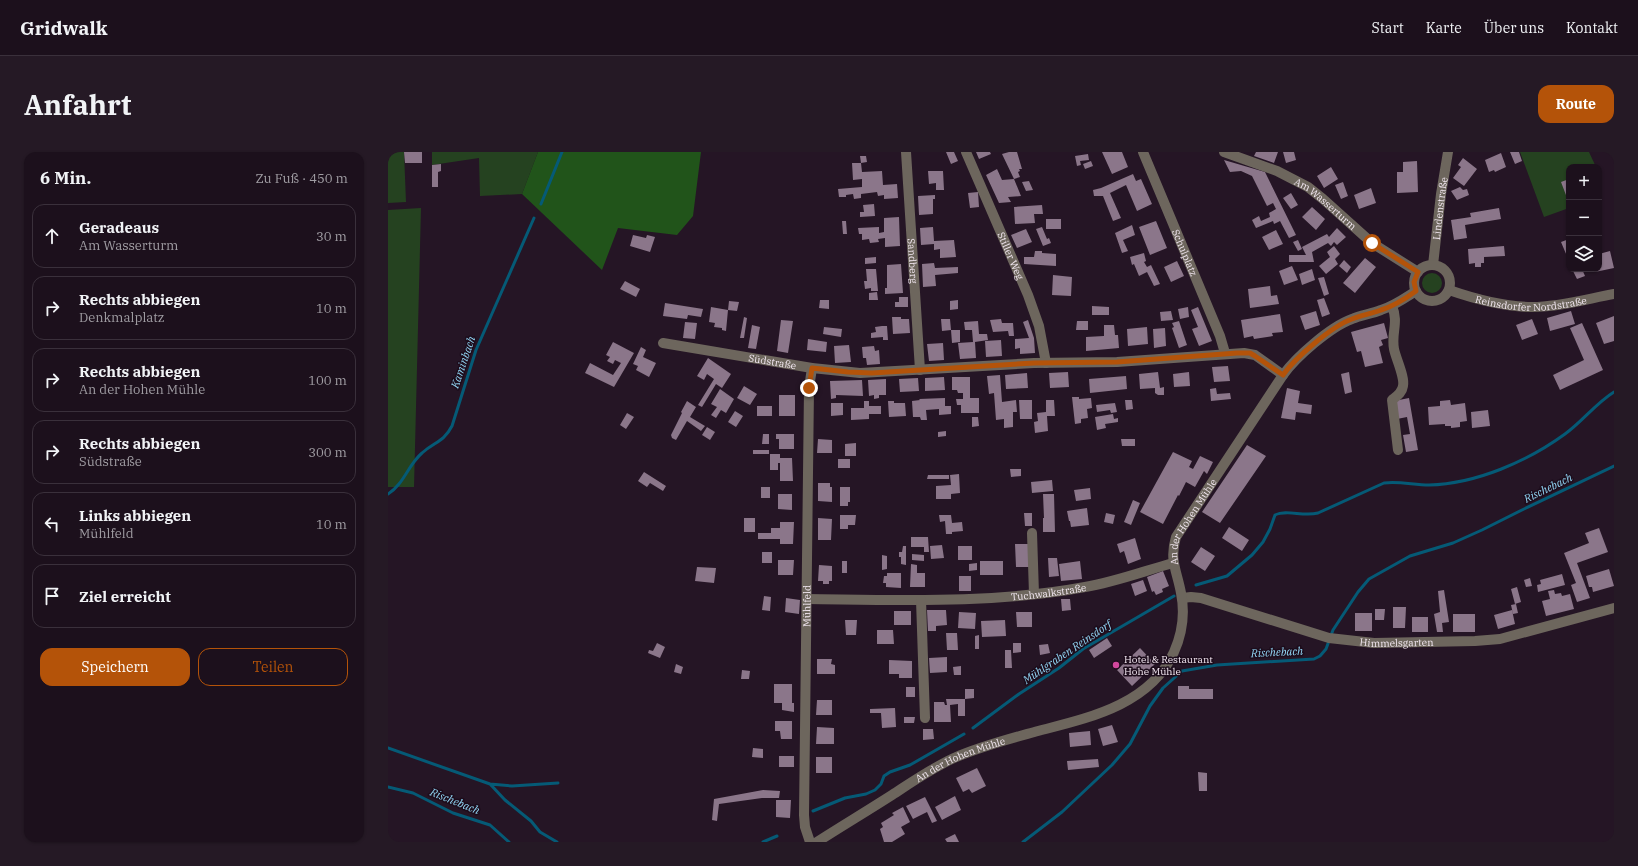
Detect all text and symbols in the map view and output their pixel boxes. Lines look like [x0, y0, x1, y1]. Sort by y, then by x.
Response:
text: Gridwalk [20, 16, 107, 40]
text: Start [1372, 19, 1404, 37]
text: Karte [1426, 19, 1462, 37]
text: Über uns [1484, 19, 1544, 37]
text: Kontakt [1566, 19, 1618, 37]
button: Route [1538, 85, 1614, 123]
text: Anfahrt [24, 86, 132, 123]
map controls [1566, 164, 1602, 272]
button: + [1566, 164, 1602, 200]
text: 6 Min. [40, 167, 91, 189]
text: Zu Fuß · 450 m [255, 170, 348, 187]
street label: Am Wasserturm [1292, 175, 1359, 233]
street label: Lindenstraße [1430, 176, 1451, 241]
button: − [1566, 200, 1602, 236]
text: Geradeaus [79, 218, 159, 237]
icon: ahead [41, 225, 63, 247]
street label: Schulplatz [1169, 227, 1200, 278]
text: 30 m [316, 228, 347, 245]
street label: Stiller Weg [994, 230, 1027, 282]
route start [1363, 234, 1381, 252]
button: layers [1566, 236, 1602, 272]
text: Am Wasserturm [79, 237, 178, 254]
street label: Sandberg [905, 238, 920, 284]
text: Rechts abbiegen [79, 290, 200, 309]
street label: Reinsdorfer Nordstraße [1474, 293, 1588, 314]
icon: right [41, 297, 63, 319]
text: 10 m [316, 300, 347, 317]
text: Denkmalplatz [79, 309, 164, 326]
water label: Kaminbach [447, 334, 478, 391]
street label: Südstraße [748, 351, 797, 372]
text: Rechts abbiegen [79, 362, 200, 381]
icon: right [41, 369, 63, 391]
text: 100 m [308, 372, 347, 389]
route end [800, 379, 818, 397]
text: An der Hohen Mühle [79, 381, 205, 398]
text: Rechts abbiegen [79, 434, 200, 453]
icon: right [41, 441, 63, 463]
text: 300 m [308, 444, 347, 461]
text: Südstraße [79, 453, 142, 470]
water label: Rischebach [1521, 470, 1575, 506]
street label: An der Hohen Mühle [1167, 476, 1220, 566]
text: Links abbiegen [79, 506, 191, 525]
icon: left [41, 513, 63, 535]
text: 10 m [316, 516, 347, 533]
text: Mühlfeld [79, 525, 134, 542]
street label: Tuchwalkstraße [1010, 581, 1087, 604]
icon: arrive [41, 585, 63, 607]
street label: Mühlfeld [800, 585, 814, 627]
text: Ziel erreicht [79, 587, 171, 606]
water label: Mühlgraben Reinsdorf [1019, 616, 1116, 687]
street label: Himmelsgarten [1359, 635, 1434, 650]
water label: Rischebach [1250, 644, 1303, 660]
button: Speichern [40, 648, 190, 686]
button: Teilen [198, 648, 348, 686]
place label: Hotel & Restaurant Hohe Mühle [1124, 653, 1213, 678]
marker: Hotel & Restaurant Hohe Mühle [1111, 660, 1121, 670]
street label: An der Hohen Mühle [913, 734, 1007, 785]
water label: Rischebach [427, 784, 482, 817]

